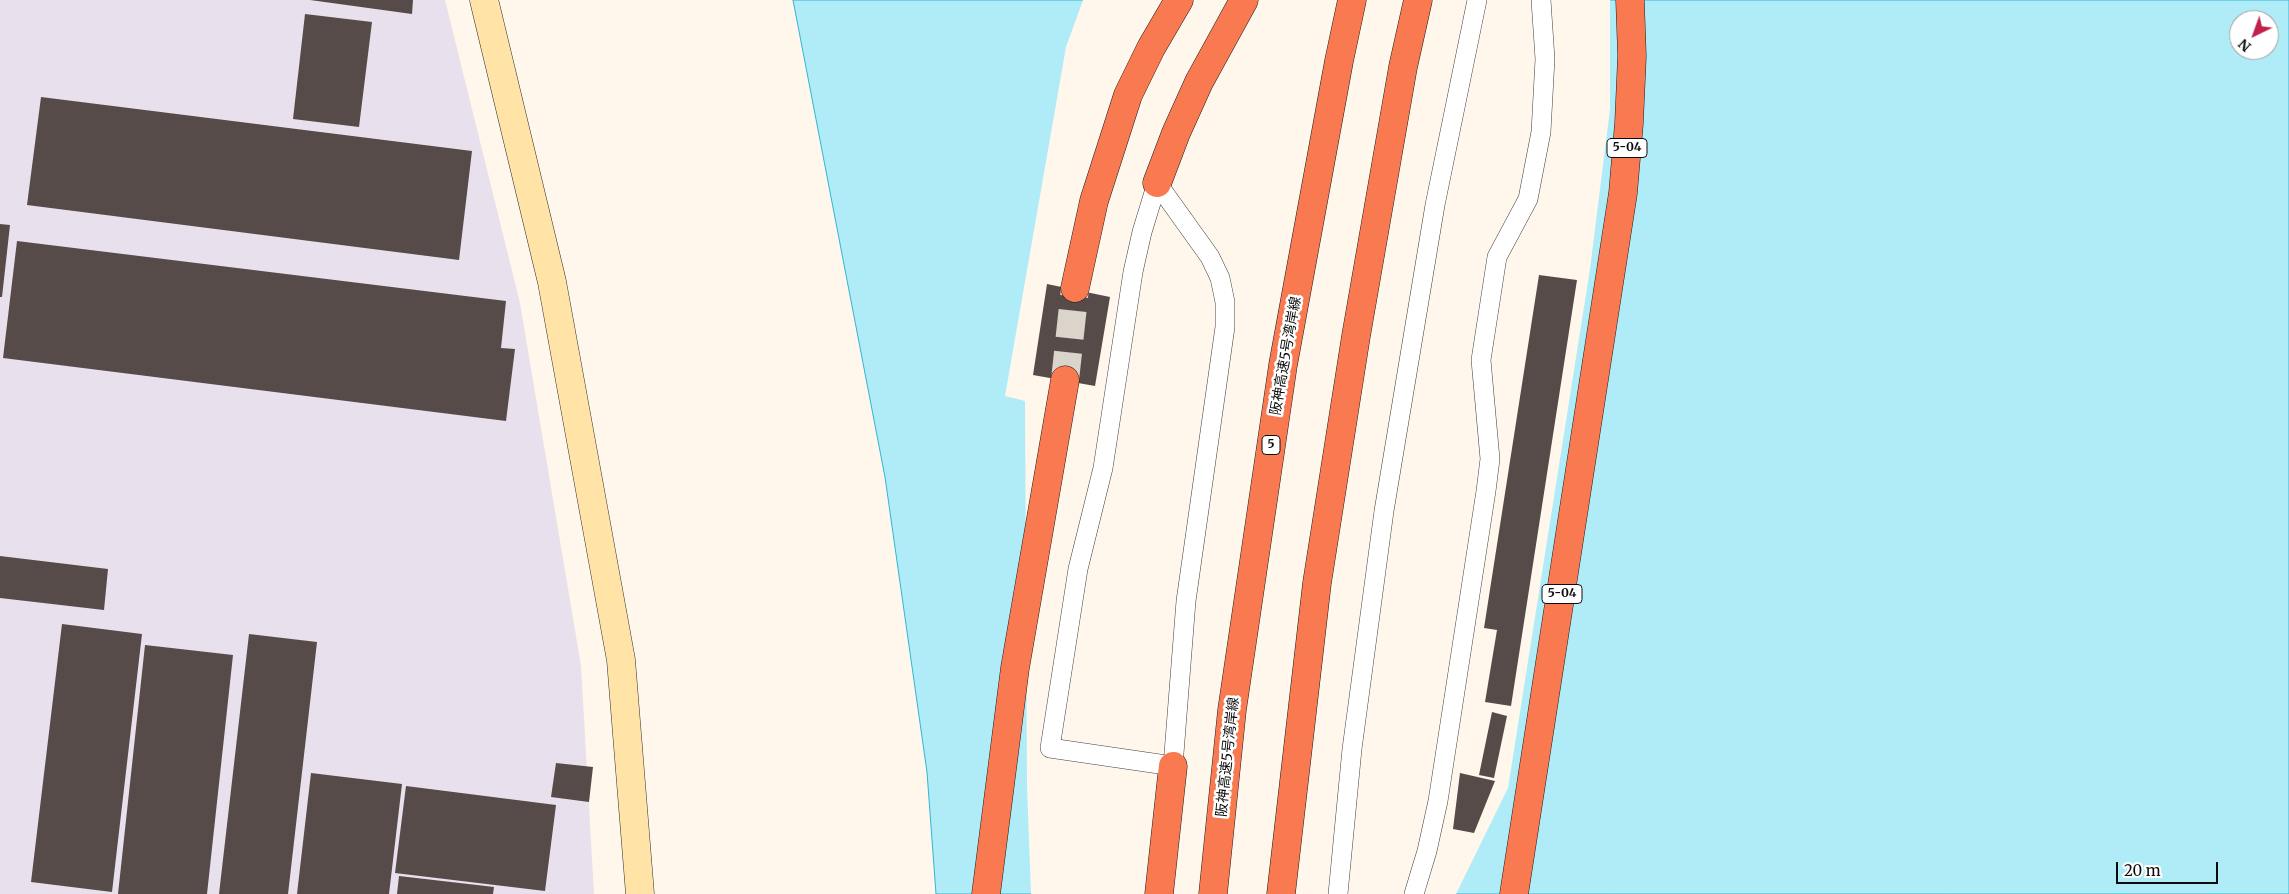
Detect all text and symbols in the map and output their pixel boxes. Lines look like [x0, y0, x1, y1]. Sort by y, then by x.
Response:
north arrow [2229, 10, 2279, 60]
text: N [2234, 35, 2255, 56]
road number: 5-04 [1607, 138, 1647, 158]
street label: 阪神高速5号湾岸線 [1267, 295, 1305, 417]
road number: 5 [1262, 436, 1280, 454]
road number: 5-04 [1542, 584, 1582, 604]
street label: 阪神高速5号湾岸線 [1213, 696, 1243, 818]
scale bar [2119, 852, 2222, 884]
text: 20 m [2124, 861, 2161, 880]

